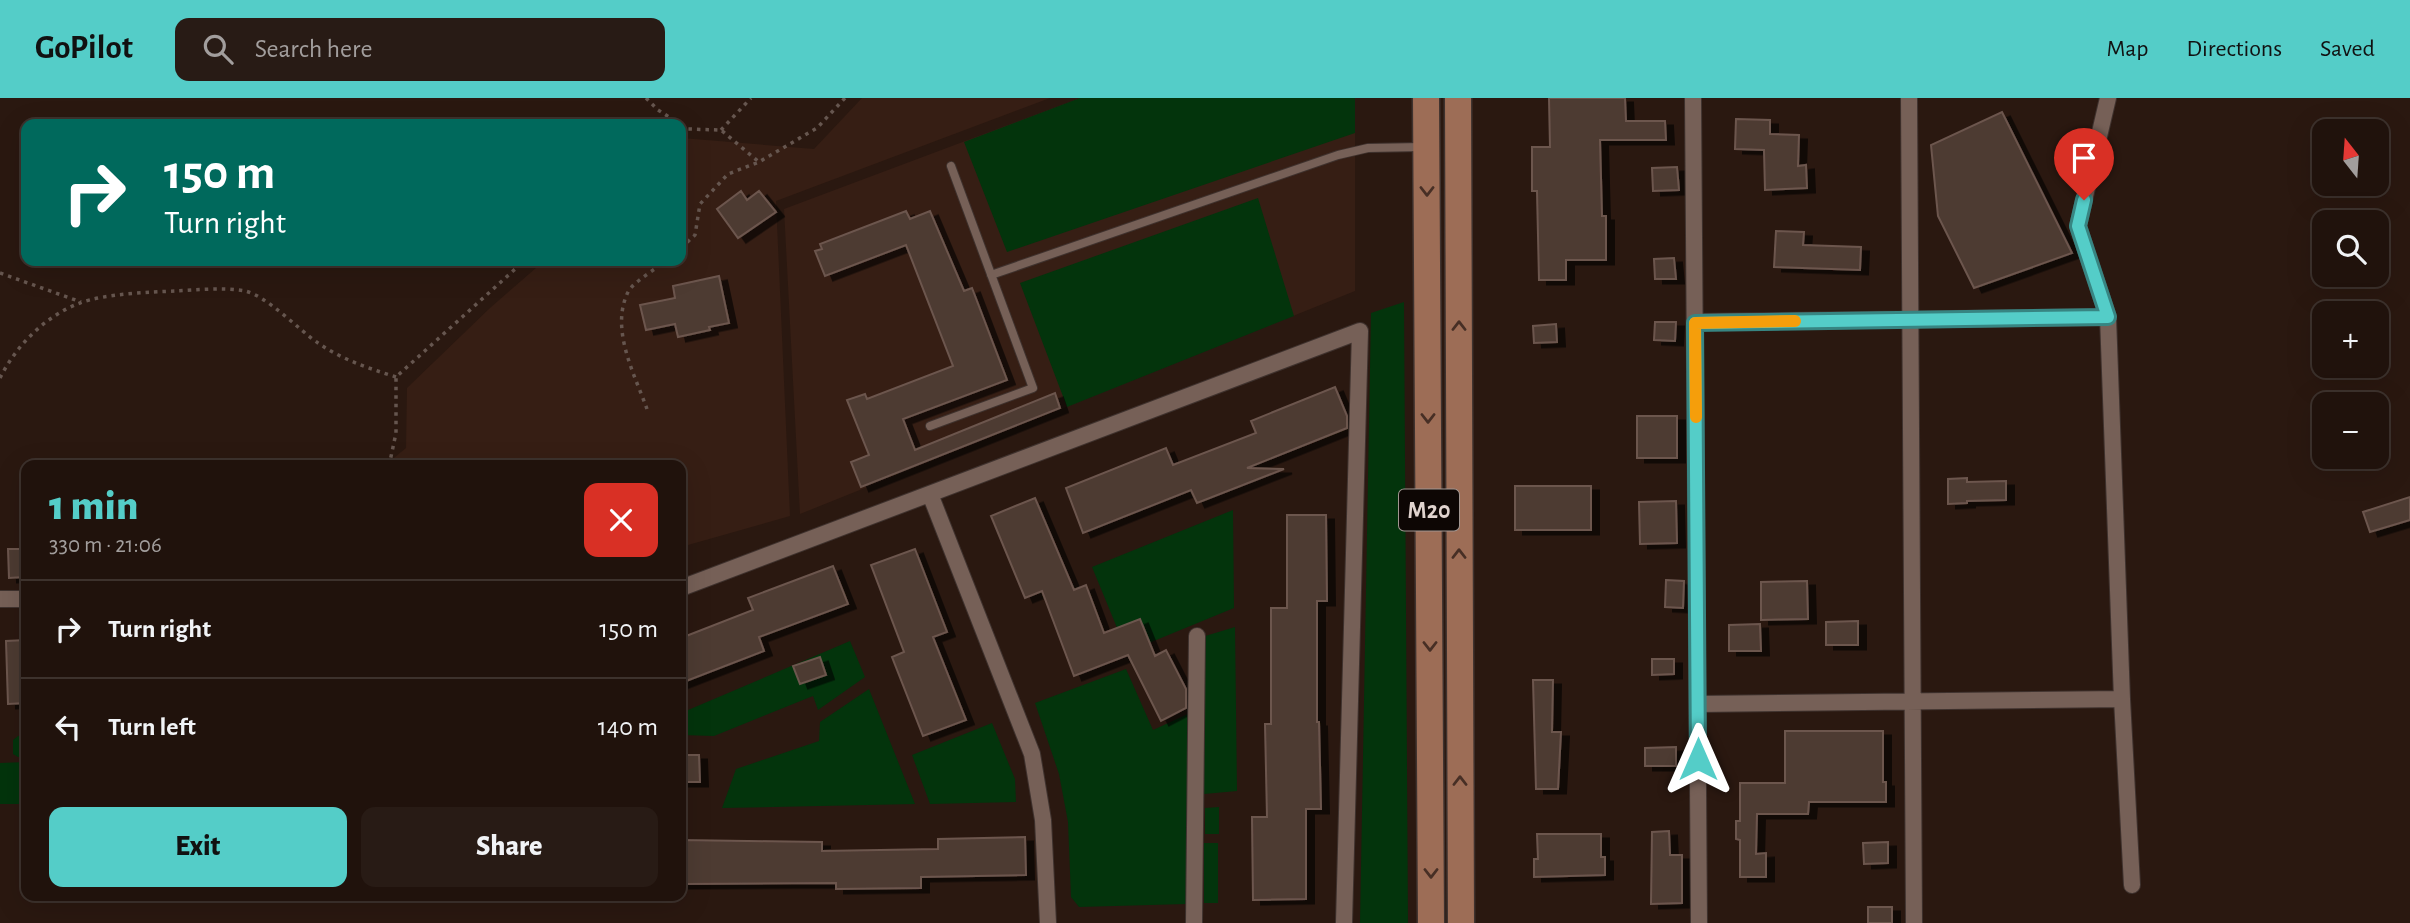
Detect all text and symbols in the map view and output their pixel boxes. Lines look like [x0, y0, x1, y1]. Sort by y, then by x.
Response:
search box [175, 18, 665, 81]
icon: search [199, 30, 237, 68]
text: GoPilot [35, 32, 133, 65]
text: Search here [255, 36, 372, 62]
text: Map [2106, 37, 2148, 61]
text: Directions [2186, 37, 2282, 61]
text: Saved [2320, 37, 2375, 61]
north arrow [2312, 119, 2389, 196]
map controls [2312, 119, 2389, 469]
pin [2054, 128, 2114, 200]
icon: arrive [2065, 139, 2103, 177]
icon: right [49, 147, 140, 238]
text: 150 m [164, 149, 275, 198]
one-way arrow [1419, 186, 1435, 196]
text: Turn right [164, 207, 286, 239]
button: search [2312, 210, 2389, 287]
button: + [2312, 301, 2389, 378]
one-way arrow [1451, 321, 1466, 332]
button: − [2312, 392, 2389, 469]
one-way arrow [1420, 413, 1436, 424]
button: close [584, 483, 658, 557]
text: 1 min [49, 485, 138, 527]
road number: M20 [1399, 489, 1459, 530]
text: 330 m · 21:06 [49, 534, 162, 557]
one-way arrow [1451, 548, 1467, 559]
icon: right [49, 610, 87, 648]
text: Turn right [108, 616, 211, 642]
text: 150 m [599, 616, 658, 642]
one-way arrow [1422, 641, 1438, 651]
icon: left [49, 708, 87, 746]
text: Turn left [108, 714, 196, 740]
text: 140 m [598, 714, 658, 740]
position arrow [1661, 722, 1735, 796]
one-way arrow [1452, 776, 1468, 786]
button: Exit [49, 807, 347, 887]
button: Share [361, 807, 658, 887]
one-way arrow [1423, 868, 1439, 879]

